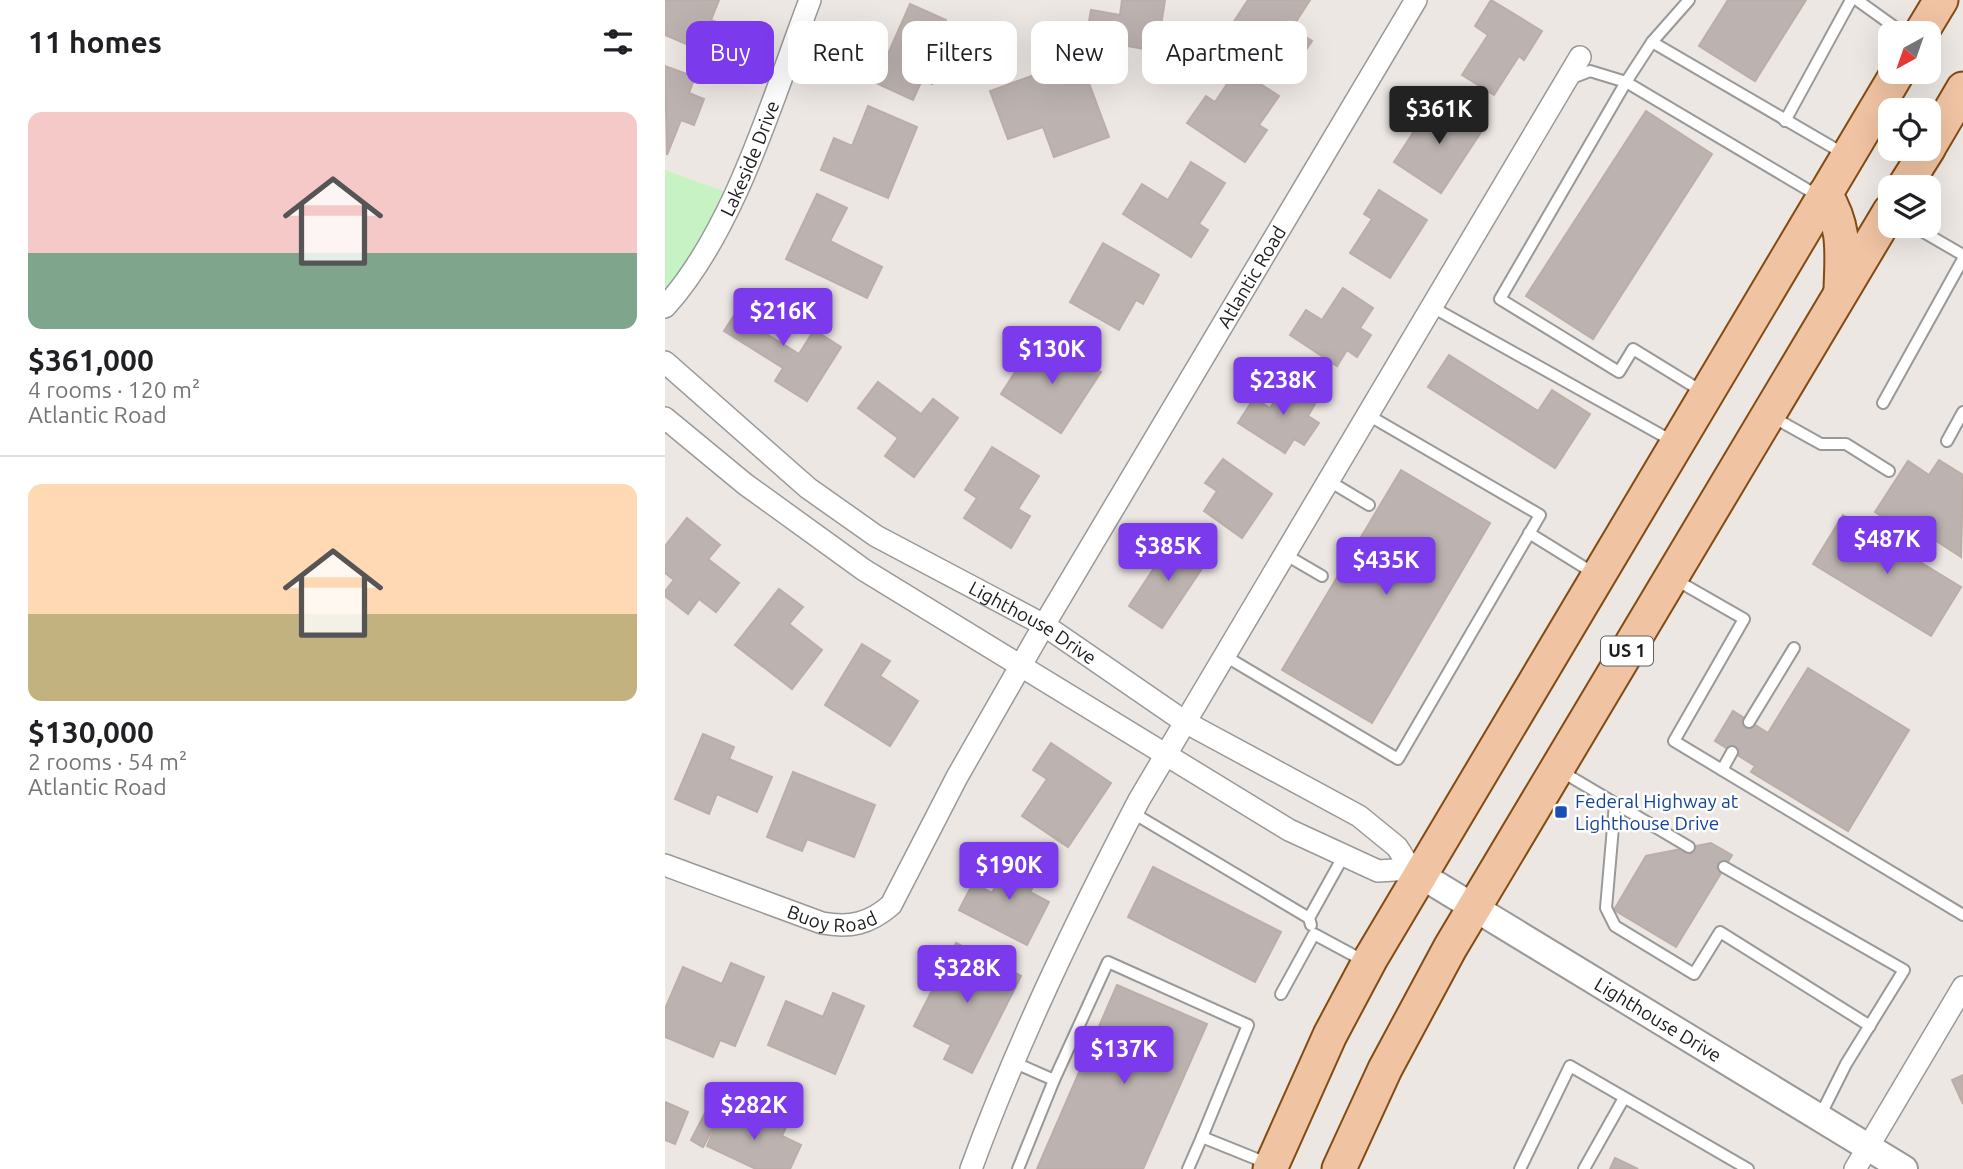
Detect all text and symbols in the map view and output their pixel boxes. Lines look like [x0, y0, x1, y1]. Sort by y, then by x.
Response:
chip: Buy [686, 21, 774, 84]
chip: Rent [788, 21, 888, 84]
chip: Filters [902, 21, 1017, 84]
chip: New [1031, 21, 1128, 84]
chip: Apartment [1142, 21, 1307, 84]
north arrow [1878, 21, 1941, 84]
map controls [1878, 21, 1941, 238]
icon: filters [599, 23, 637, 61]
text: 11 homes [28, 25, 162, 59]
pin: $361K [1390, 86, 1488, 146]
text: $361K [1405, 96, 1473, 121]
street label: Lakeside Drive [715, 98, 783, 220]
button: locate [1878, 98, 1941, 161]
icon: home [270, 158, 396, 284]
button: layers [1878, 175, 1941, 238]
street label: Atlantic Road [1212, 222, 1290, 332]
pin: $216K [734, 288, 832, 348]
text: $216K [749, 298, 817, 323]
pin: $130K [1003, 326, 1101, 386]
text: $130K [1018, 336, 1086, 361]
text: $361,000 [28, 343, 154, 377]
pin: $238K [1234, 358, 1332, 417]
text: $238K [1249, 367, 1317, 392]
text: 4 rooms · 120 m² [28, 377, 200, 402]
text: Atlantic Road [28, 402, 167, 427]
pin: $487K [1838, 516, 1936, 576]
pin: $385K [1119, 524, 1217, 583]
text: $487K [1853, 526, 1921, 551]
icon: home [270, 530, 396, 656]
text: $385K [1134, 533, 1202, 558]
pin: $435K [1337, 538, 1435, 597]
text: $435K [1352, 547, 1420, 572]
street label: Lighthouse Drive [965, 576, 1101, 669]
road number: US 1 [1601, 636, 1653, 666]
text: $130,000 [28, 715, 154, 749]
text: 2 rooms · 54 m² [28, 749, 187, 774]
text: Atlantic Road [28, 774, 167, 799]
place label: Federal Highway at Lighthouse Drive [1575, 790, 1739, 834]
marker: Federal Highway at Lighthouse Drive [1553, 804, 1569, 820]
pin: $190K [960, 842, 1058, 902]
text: $190K [975, 852, 1043, 877]
street label: Buoy Road [784, 900, 880, 936]
pin: $328K [918, 946, 1016, 1005]
text: $328K [933, 955, 1001, 980]
street label: Lighthouse Drive [1591, 973, 1726, 1066]
pin: $137K [1075, 1026, 1173, 1086]
text: $137K [1090, 1036, 1158, 1061]
pin: $282K [705, 1082, 803, 1142]
text: $282K [720, 1092, 788, 1117]

